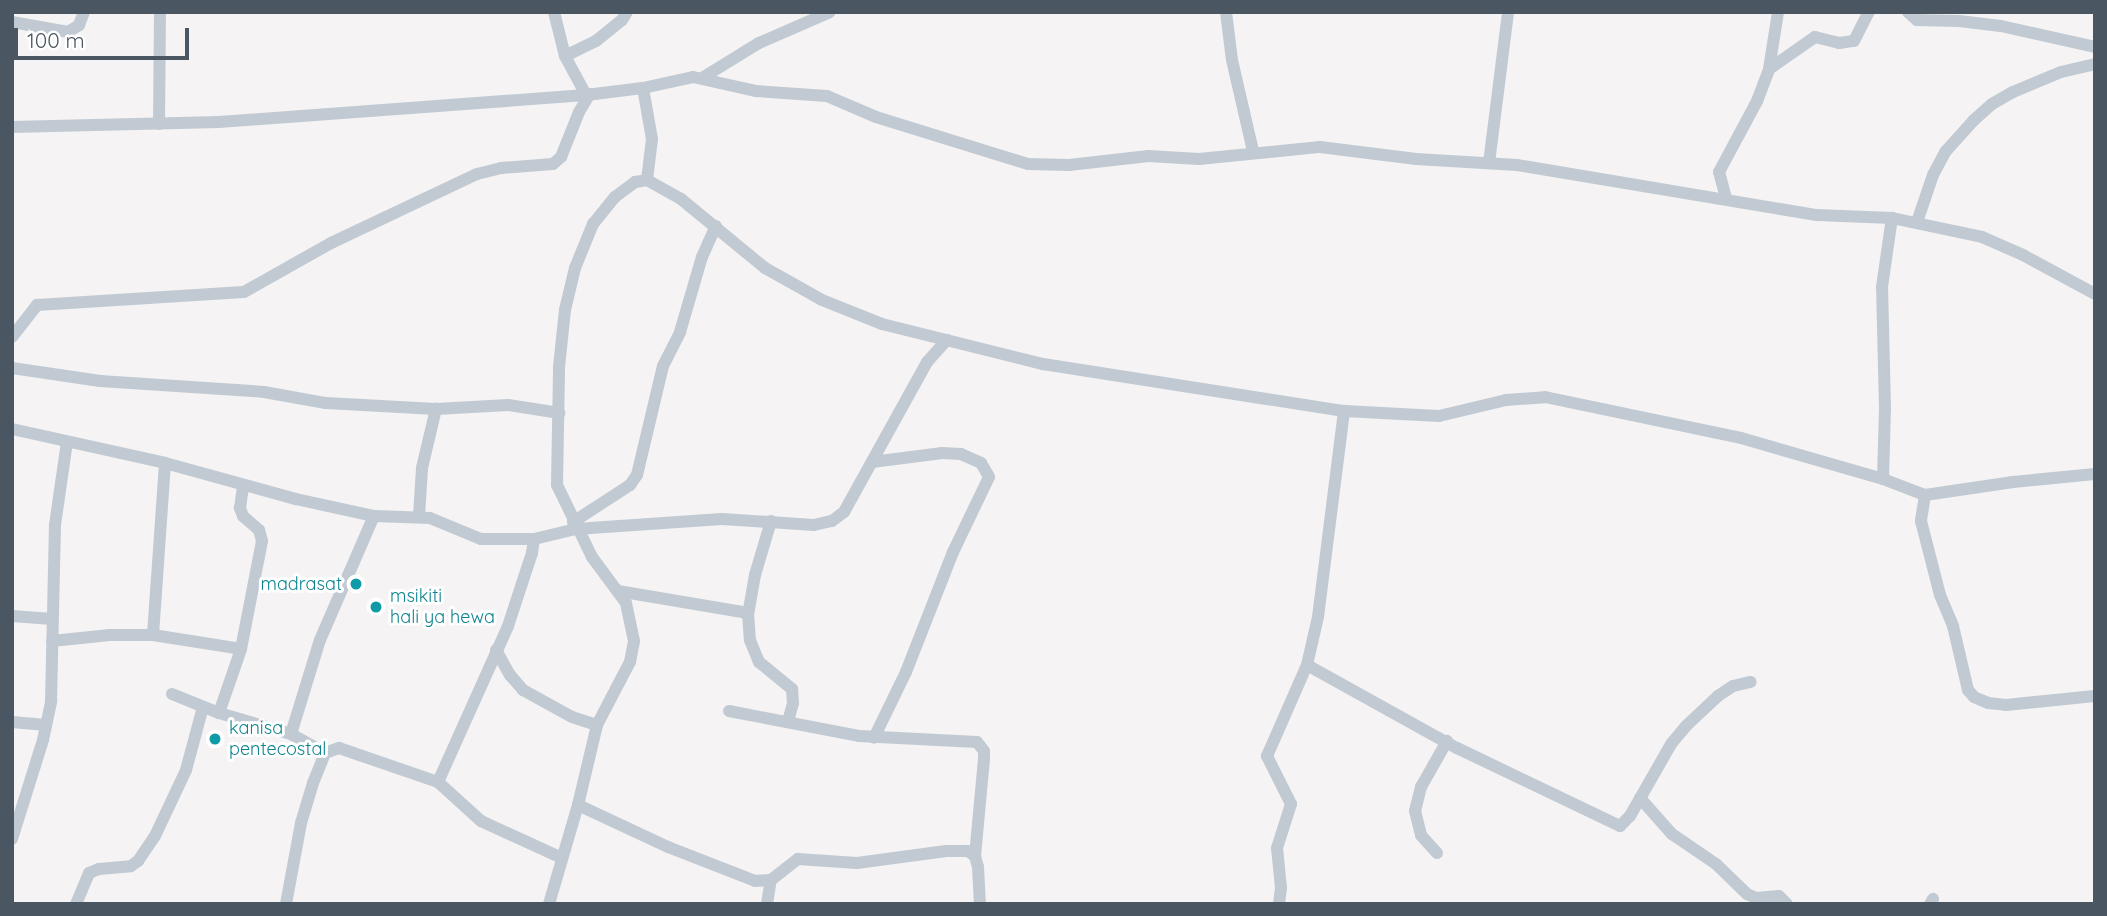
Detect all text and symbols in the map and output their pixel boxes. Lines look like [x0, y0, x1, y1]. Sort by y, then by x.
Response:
scale bar [18, 14, 192, 58]
text: 100 m [27, 27, 85, 53]
place label: madrasat [261, 573, 342, 595]
marker: madrasat [348, 576, 364, 592]
place label: msikiti hali ya hewa [390, 586, 495, 628]
marker: msikiti hali ya hewa [368, 599, 384, 615]
place label: kanisa pentecostal [229, 718, 326, 760]
marker: kanisa pentecostal [207, 731, 223, 747]

